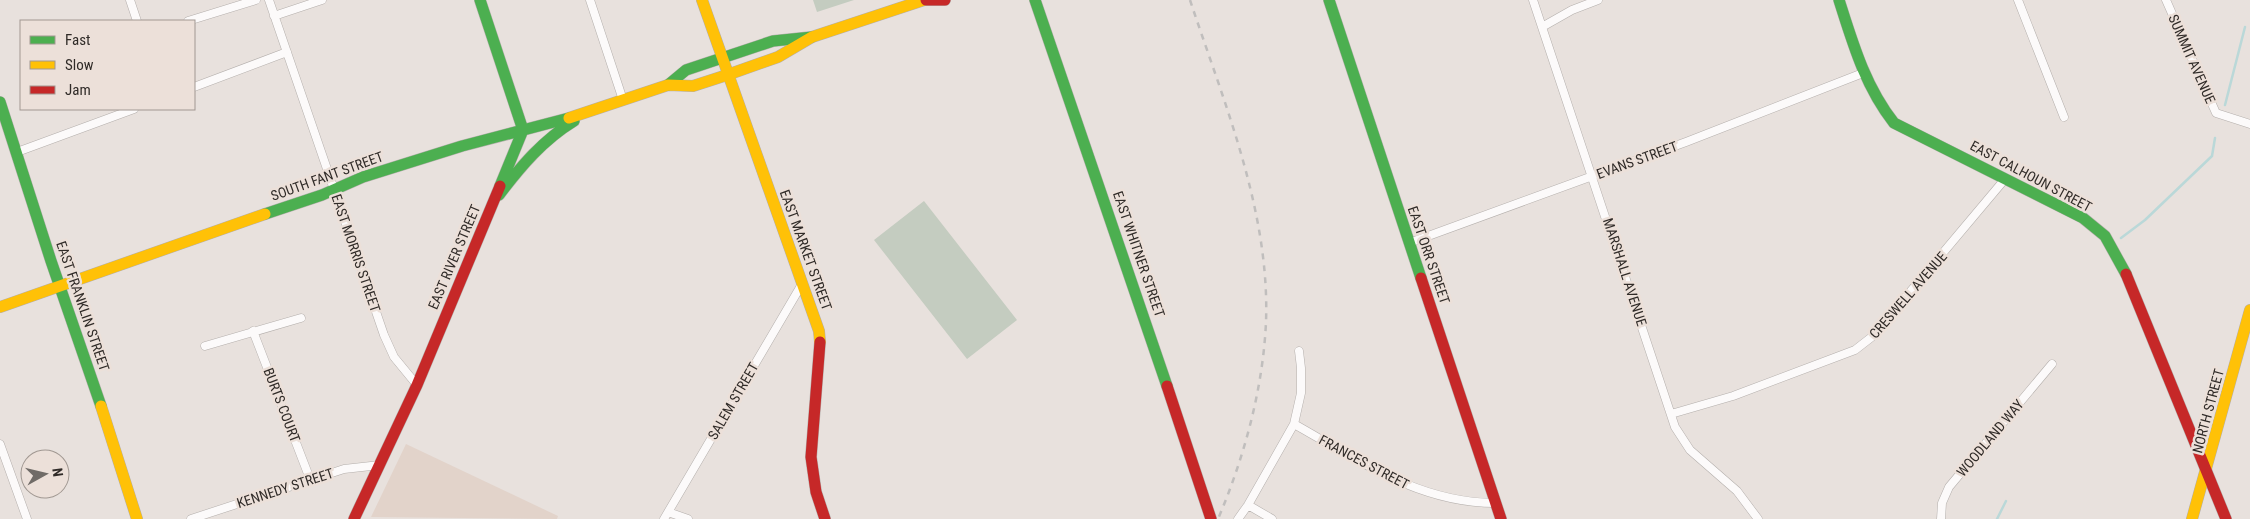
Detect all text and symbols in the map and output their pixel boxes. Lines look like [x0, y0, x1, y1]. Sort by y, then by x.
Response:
street label: SUMMIT AVENUE [2165, 12, 2219, 106]
legend [20, 20, 195, 110]
text: Fast [65, 31, 90, 49]
text: Slow [65, 56, 94, 74]
text: Jam [65, 81, 91, 99]
street label: EAST CALHOUN STREET [1967, 137, 2095, 215]
street label: EVANS STREET [1594, 138, 1680, 182]
street label: SOUTH FANT STREET [269, 148, 385, 204]
street label: EAST MARKET STREET [777, 188, 835, 312]
street label: EAST WHITNER STREET [1110, 189, 1168, 319]
street label: EAST MORRIS STREET [328, 192, 384, 314]
street label: EAST RIVER STREET [425, 202, 483, 312]
street label: EAST ORR STREET [1405, 204, 1453, 306]
street label: MARSHALL AVENUE [1600, 216, 1650, 328]
street label: EAST FRANKLIN STREET [53, 239, 113, 373]
street label: CRESWELL AVENUE [1866, 248, 1950, 342]
street label: SALEM STREET [705, 360, 761, 442]
street label: BURTS COURT [260, 366, 304, 444]
street label: NORTH STREET [2189, 367, 2227, 455]
street label: WOODLAND WAY [1953, 396, 2027, 480]
street label: FRANCES STREET [1316, 432, 1412, 492]
north arrow [20, 449, 70, 499]
street label: KENNEDY STREET [235, 465, 335, 511]
text: N [49, 467, 66, 478]

